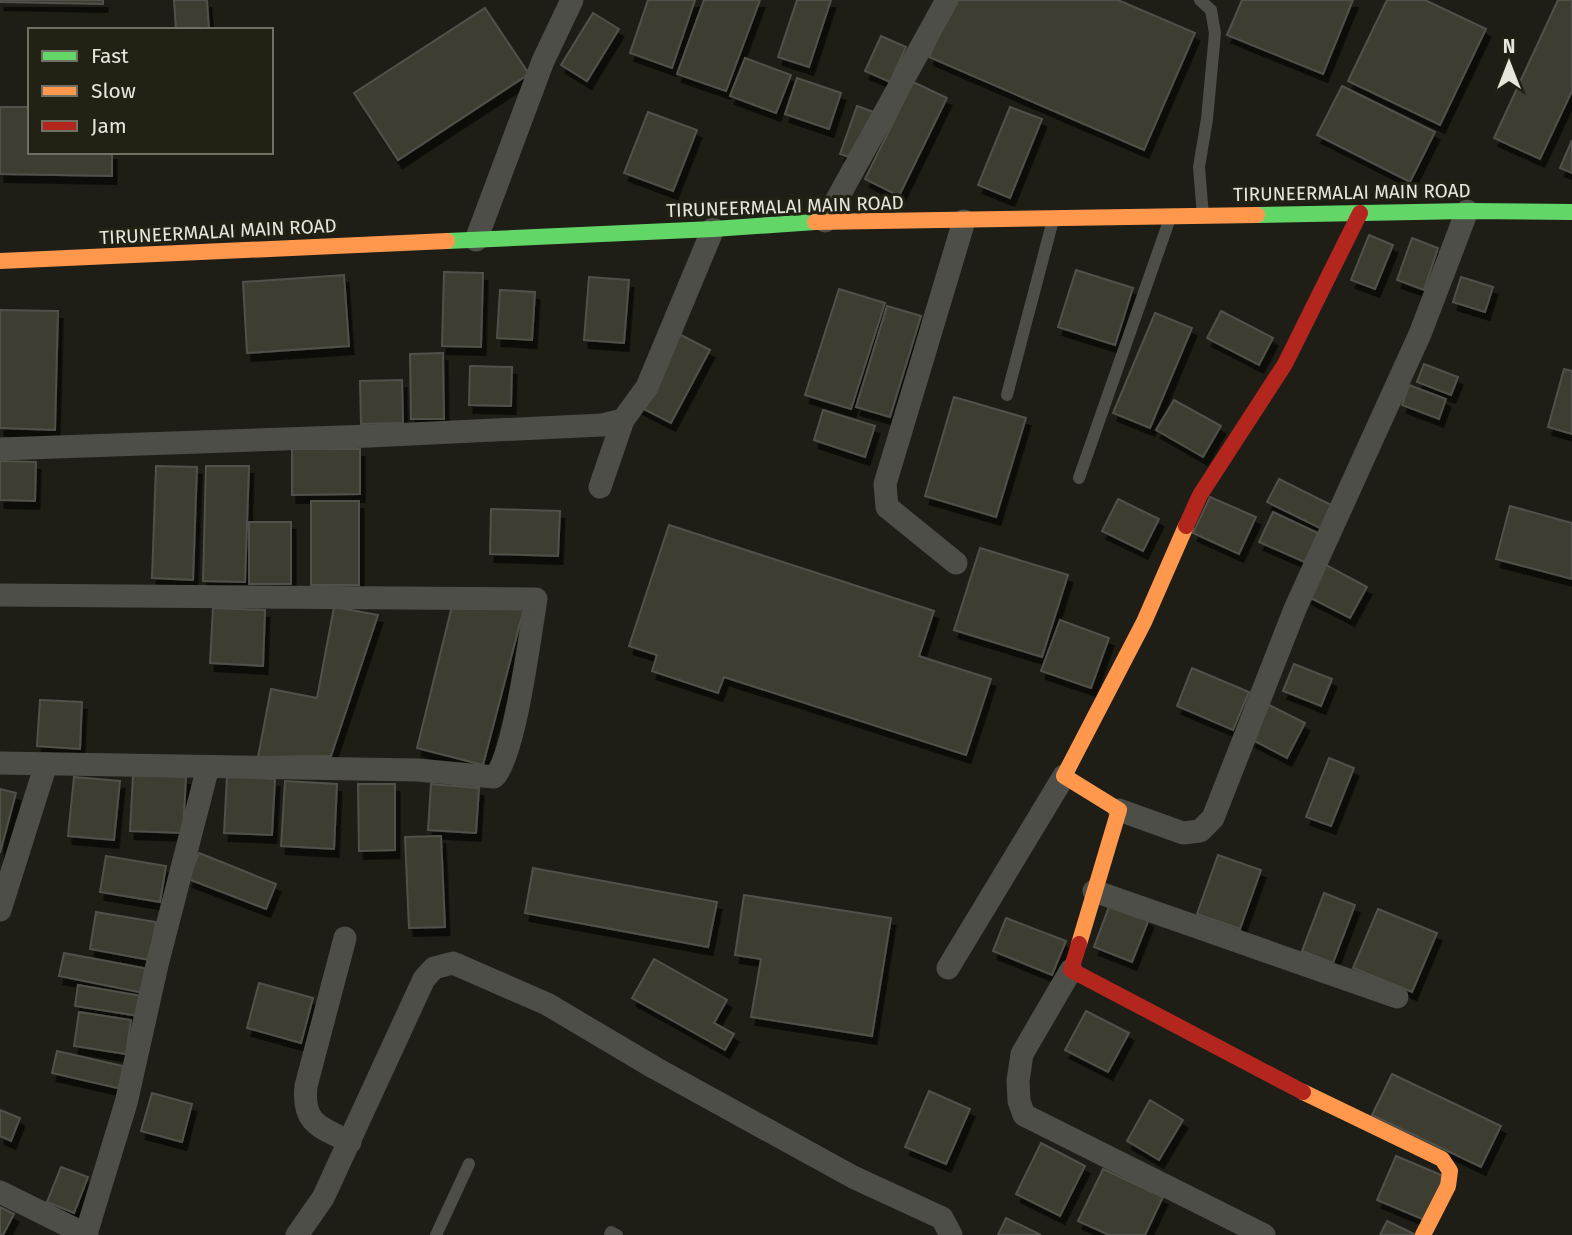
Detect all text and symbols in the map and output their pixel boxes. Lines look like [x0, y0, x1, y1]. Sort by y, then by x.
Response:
legend [28, 28, 273, 154]
north arrow [1474, 28, 1544, 98]
text: N [1503, 35, 1515, 58]
text: Fast [91, 43, 129, 69]
text: Slow [91, 78, 136, 104]
text: Jam [91, 113, 127, 139]
street label: TIRUNEERMALAI MAIN ROAD [1233, 179, 1471, 206]
street label: TIRUNEERMALAI MAIN ROAD [666, 191, 904, 222]
street label: TIRUNEERMALAI MAIN ROAD [99, 214, 337, 249]

